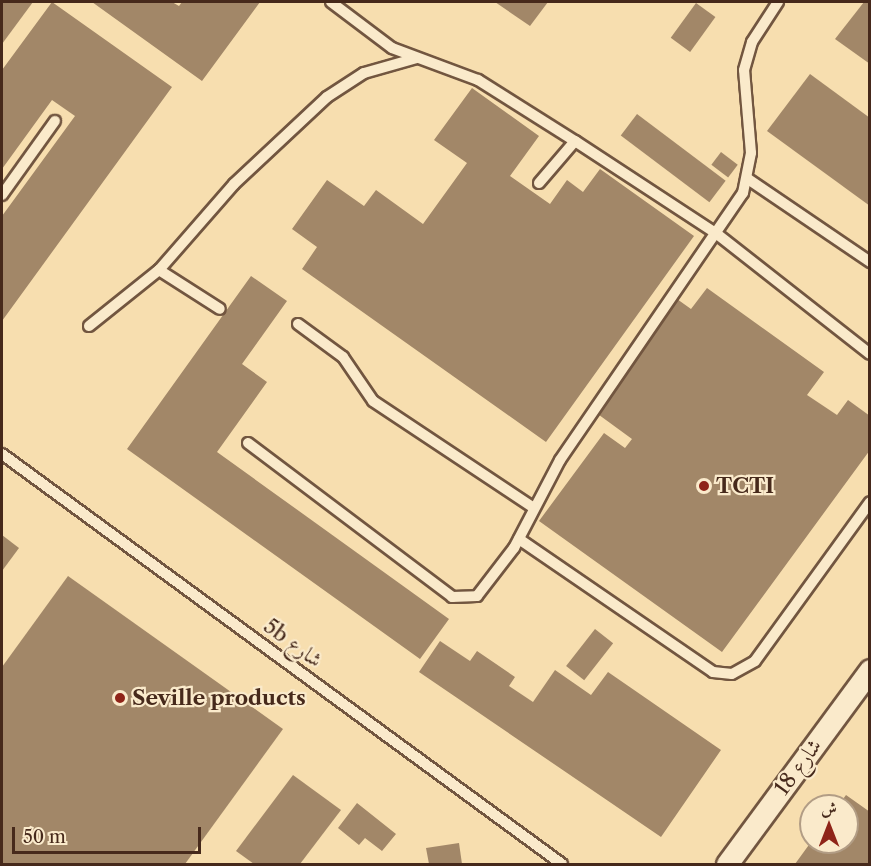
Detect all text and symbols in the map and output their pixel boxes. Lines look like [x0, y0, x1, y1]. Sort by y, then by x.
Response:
place label: TCTI [716, 473, 774, 499]
marker: TCTI [697, 479, 711, 493]
street label: 5b شارع [259, 613, 327, 673]
place label: Seville products [132, 685, 306, 711]
marker: Seville products [113, 691, 127, 705]
street label: شارع 18 [769, 734, 827, 800]
north arrow [799, 794, 859, 854]
text: ش [821, 798, 837, 818]
scale bar [15, 815, 204, 853]
text: 50 m [23, 826, 66, 848]

